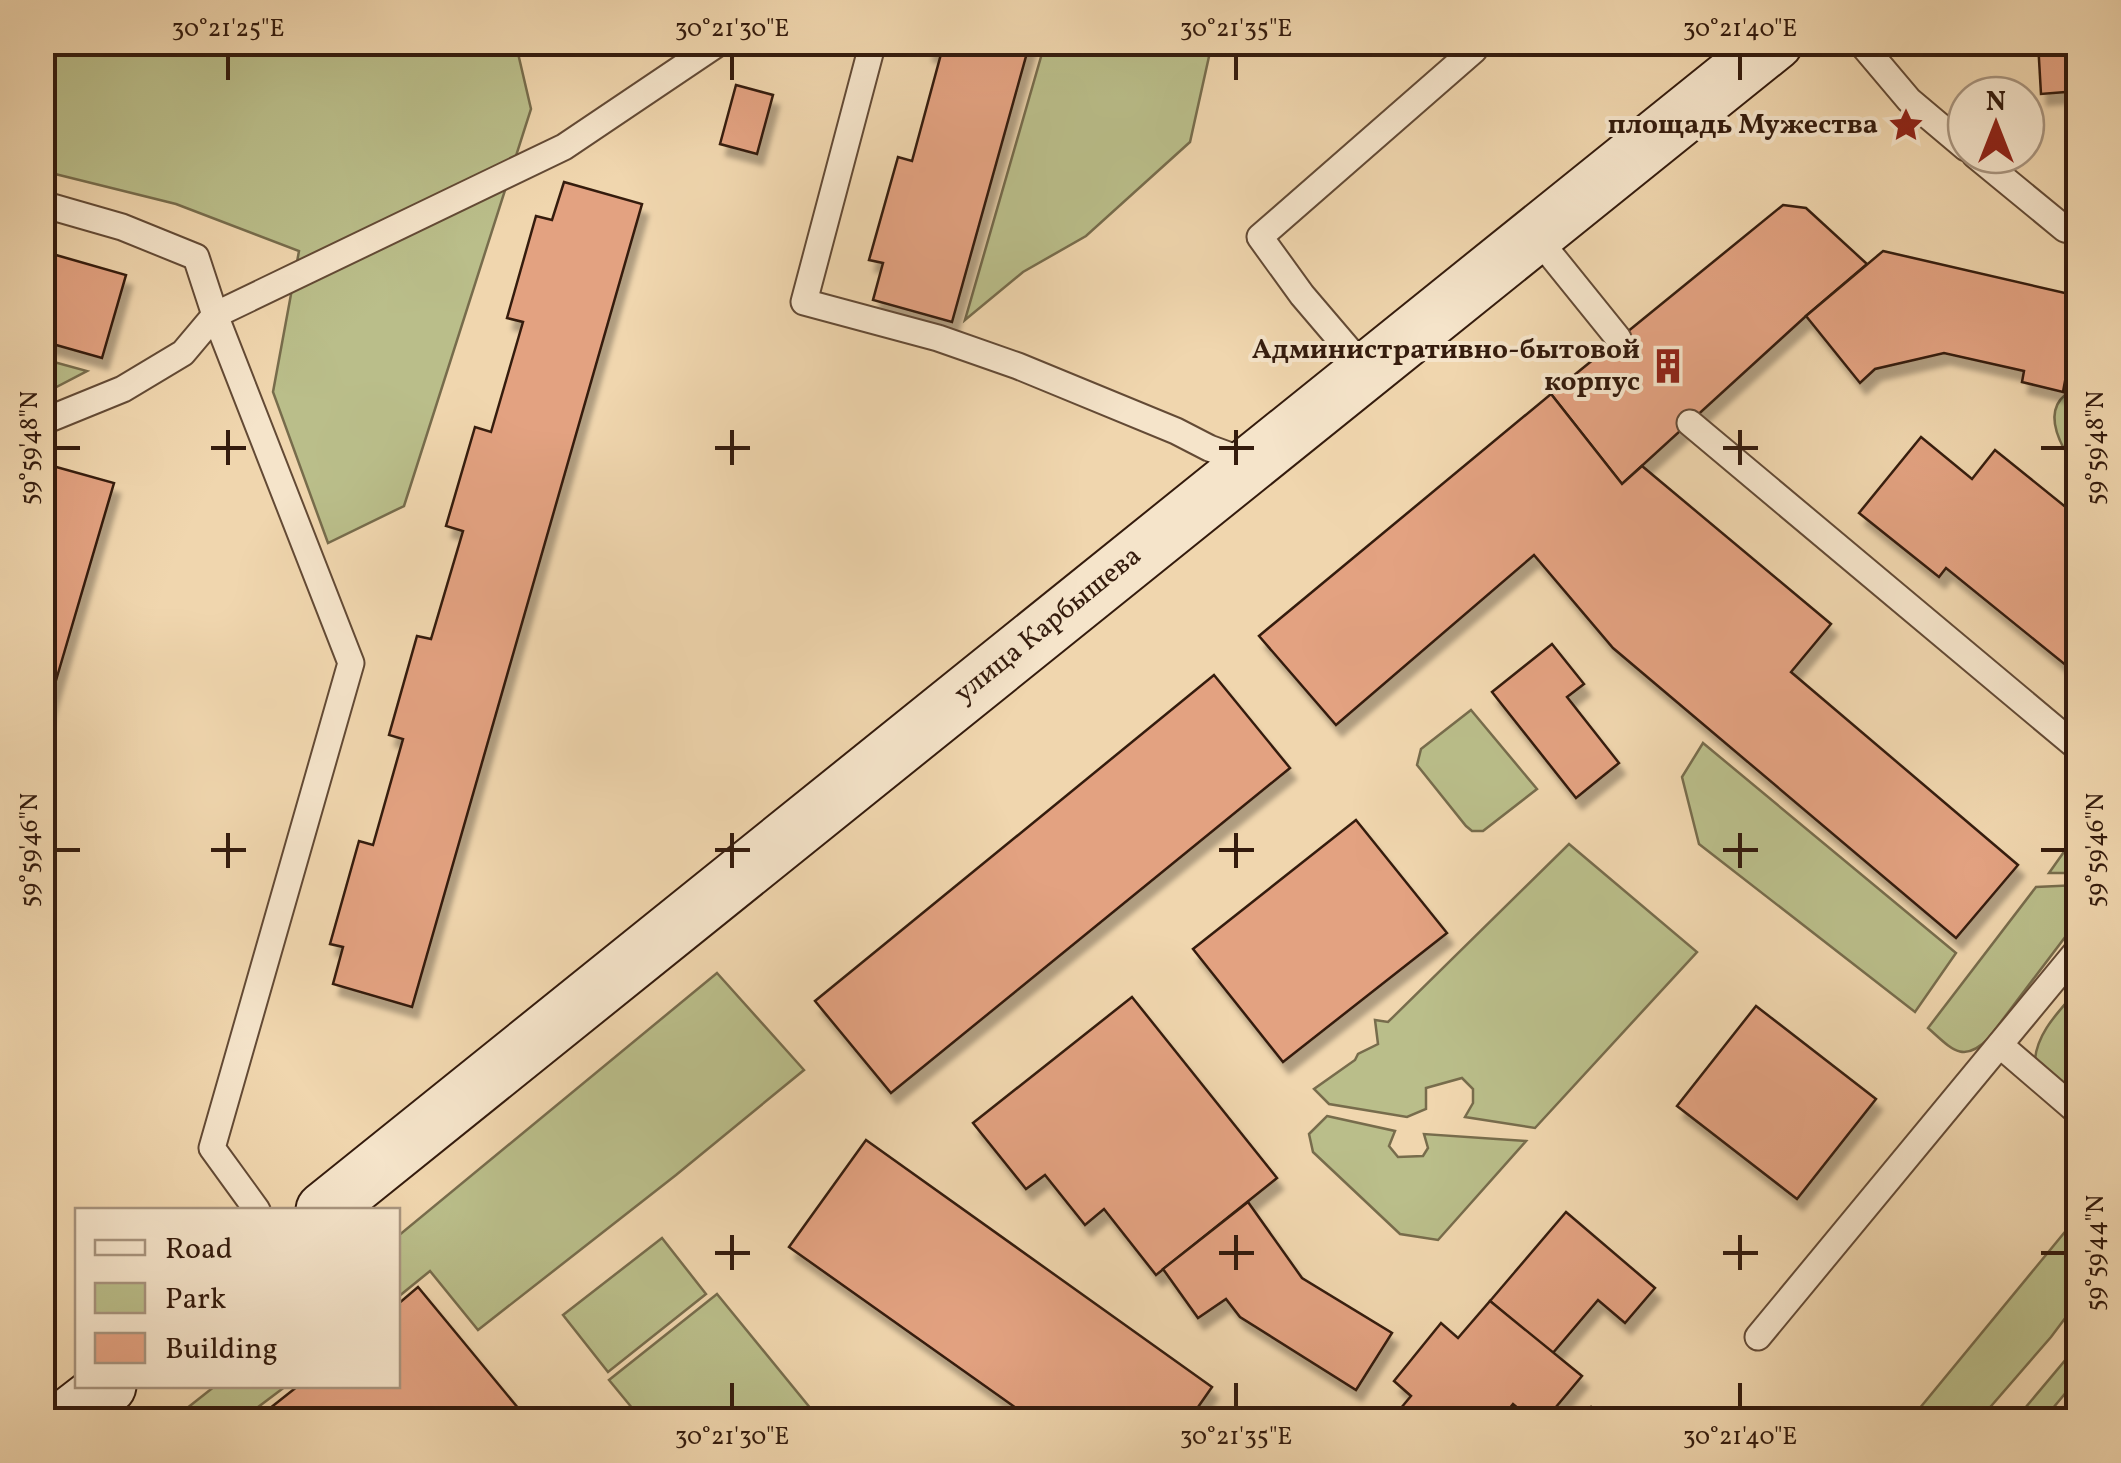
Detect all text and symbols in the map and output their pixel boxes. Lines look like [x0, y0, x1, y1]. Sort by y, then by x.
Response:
text: 30°21'25"E [172, 12, 284, 47]
text: 30°21'30"E [675, 12, 789, 47]
text: 30°21'35"E [1180, 12, 1292, 47]
text: 30°21'40"E [1683, 12, 1797, 47]
north arrow [1946, 75, 2046, 175]
text: N [1986, 83, 2006, 122]
place label: площадь Мужества [1608, 106, 1878, 145]
place icon: площадь Мужества [1887, 106, 1925, 144]
place label: Административно-бытовой корпус [1252, 331, 1640, 402]
building icon: Административно-бытовой корпус [1649, 347, 1687, 385]
text: 59°59'48"N [13, 391, 48, 505]
text: 59°59'48"N [2079, 391, 2114, 505]
street label: улица Карбышева [946, 537, 1150, 713]
text: 59°59'46"N [13, 793, 48, 907]
text: 59°59'46"N [2079, 793, 2114, 907]
text: 59°59'44"N [2079, 1195, 2114, 1311]
legend [75, 1208, 400, 1388]
text: Road [165, 1229, 233, 1271]
text: Park [165, 1279, 226, 1321]
text: Building [165, 1329, 278, 1371]
text: 30°21'30"E [675, 1420, 789, 1455]
text: 30°21'35"E [1180, 1420, 1292, 1455]
text: 30°21'40"E [1683, 1420, 1797, 1455]

